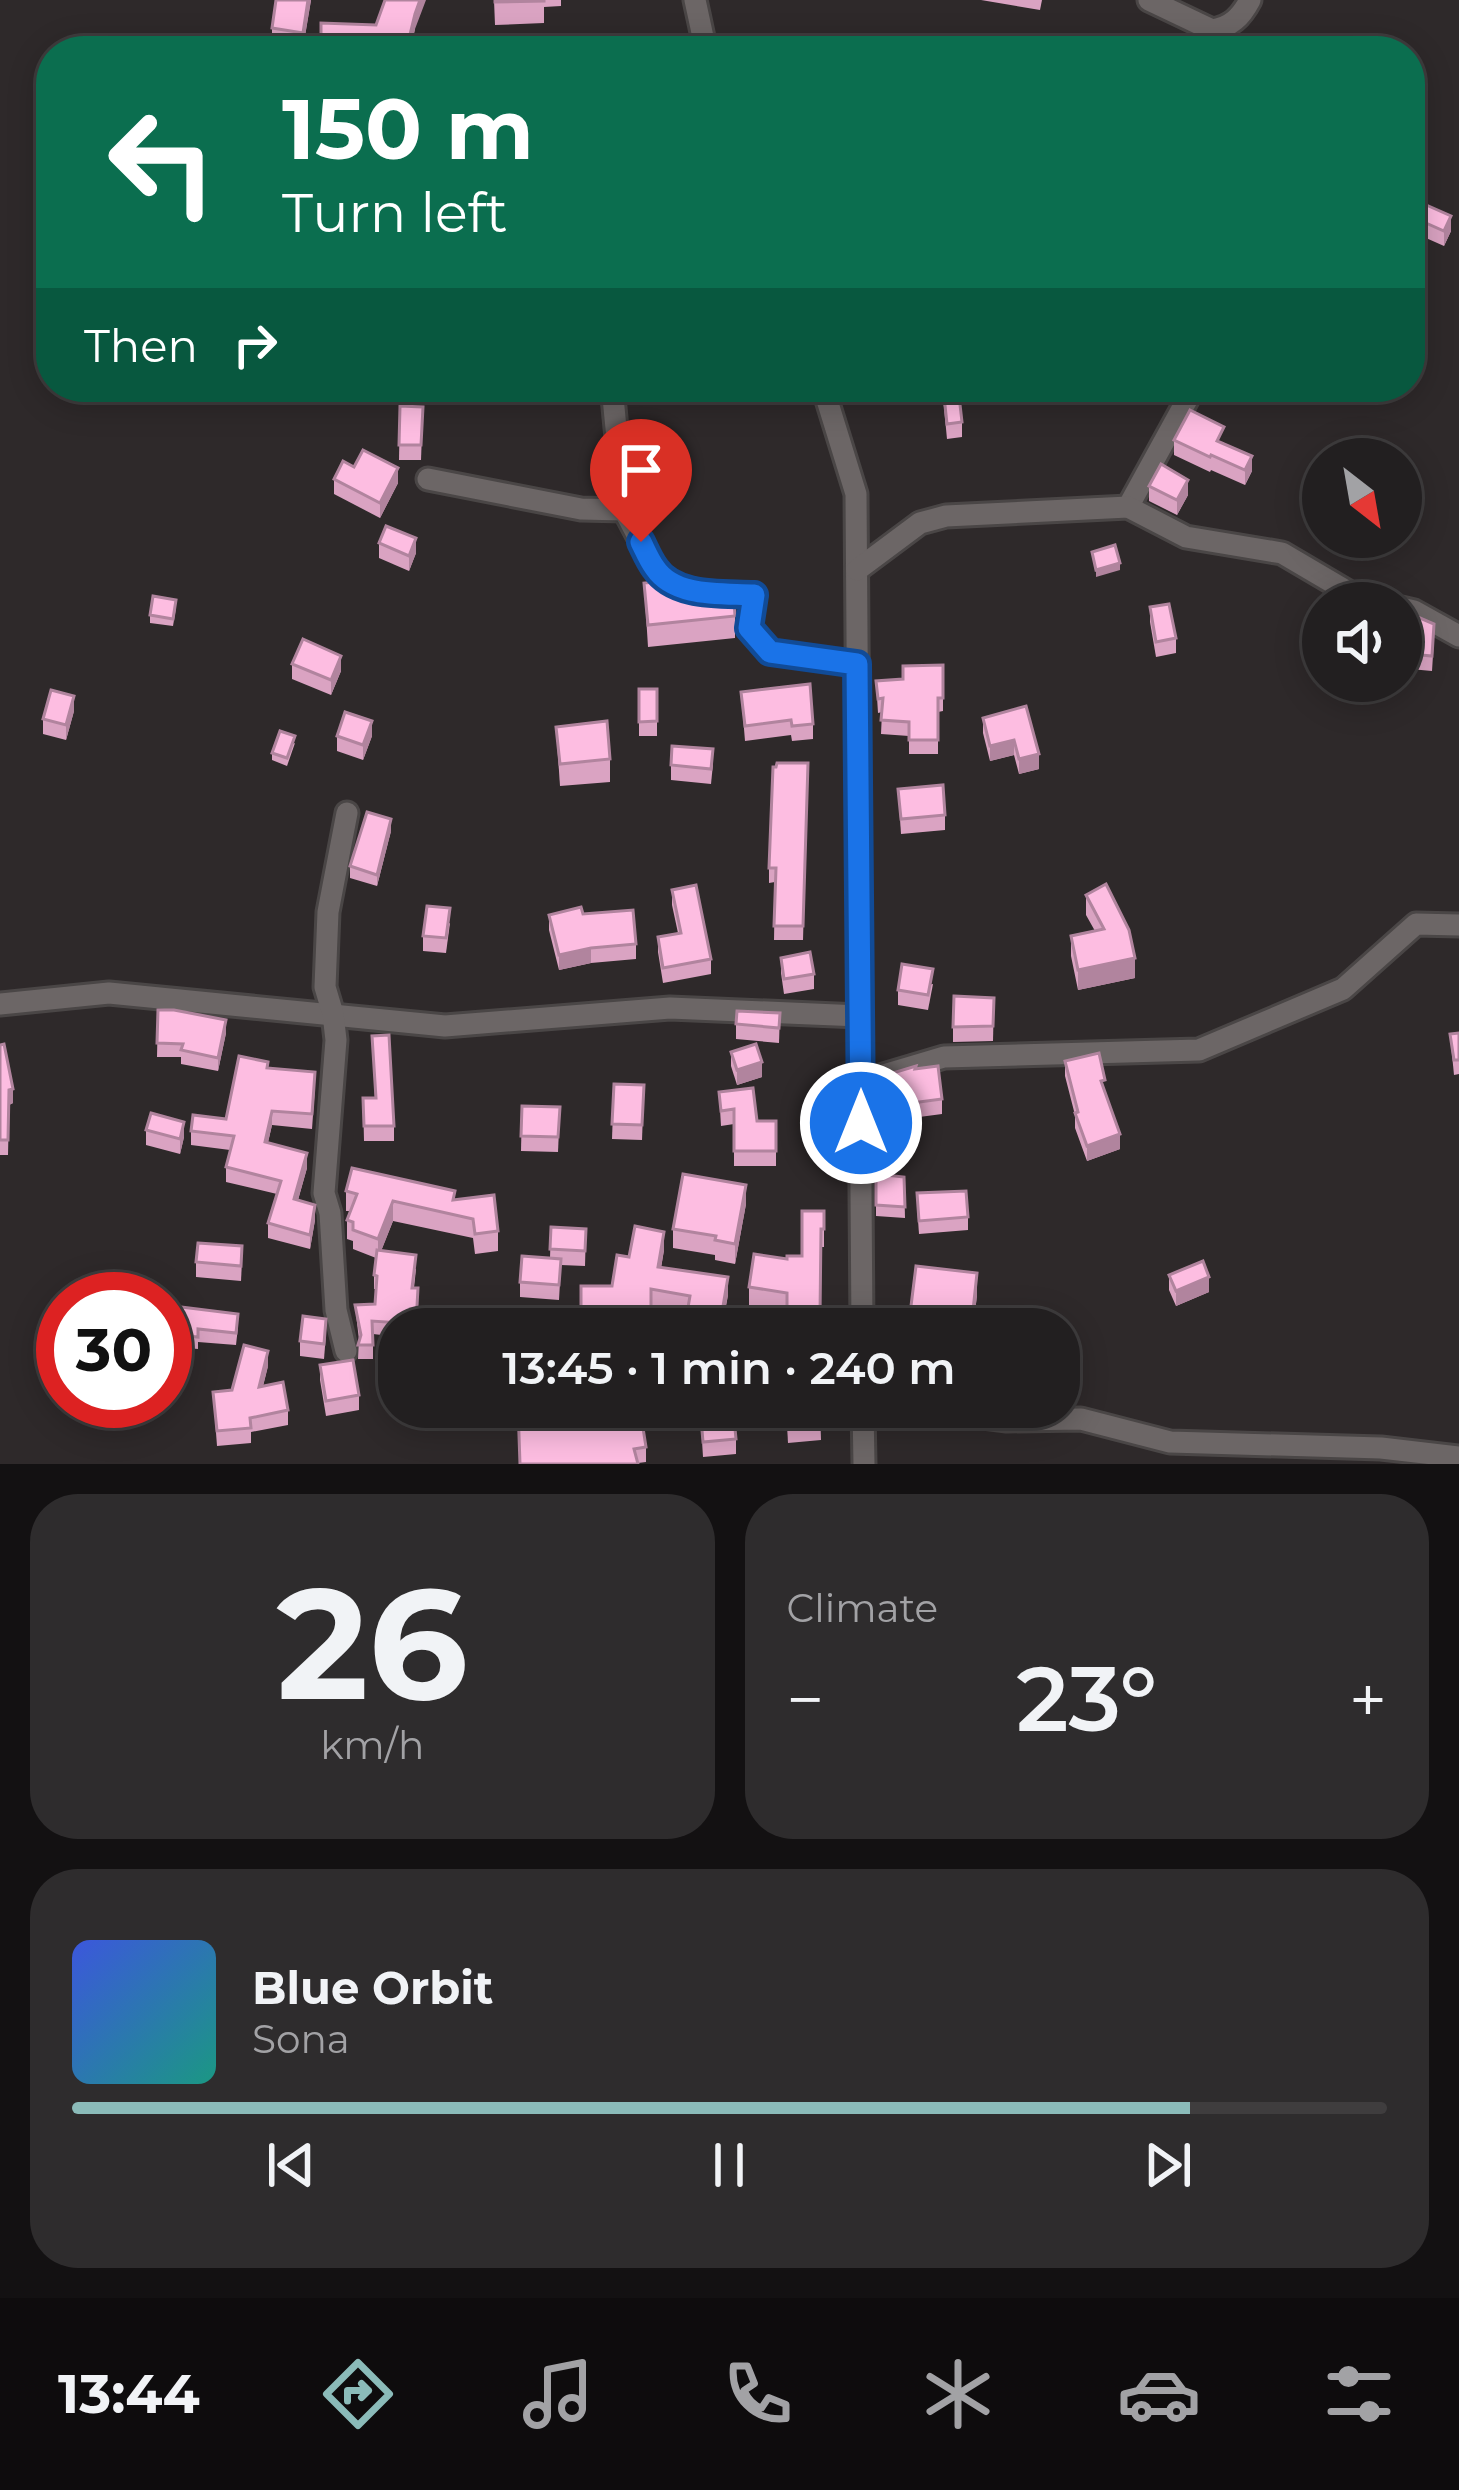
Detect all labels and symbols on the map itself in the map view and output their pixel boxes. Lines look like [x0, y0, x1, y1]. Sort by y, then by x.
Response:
pin [590, 419, 692, 542]
north arrow [1302, 438, 1422, 558]
position arrow [798, 1060, 924, 1186]
speed limit sign: 30 [36, 1272, 192, 1428]

